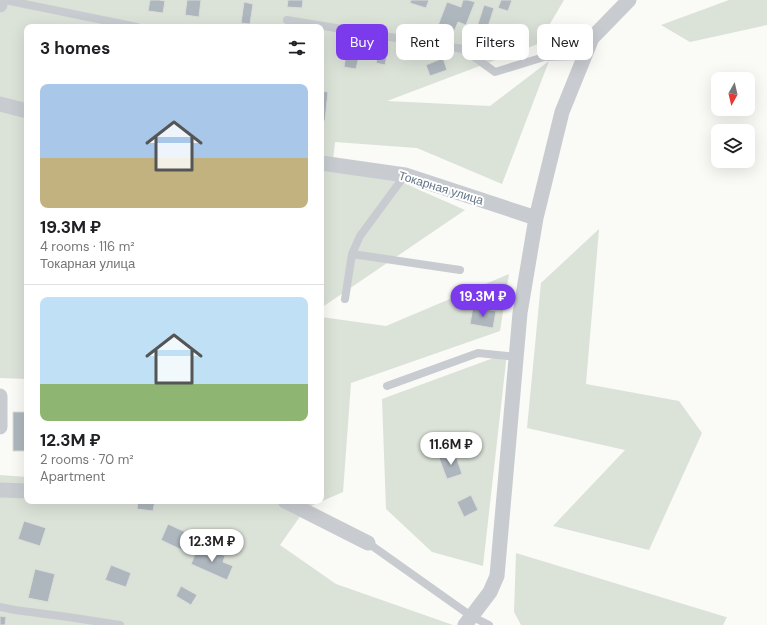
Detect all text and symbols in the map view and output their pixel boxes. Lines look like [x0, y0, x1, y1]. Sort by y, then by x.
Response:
chip: Buy [336, 24, 388, 60]
chip: Rent [396, 24, 454, 60]
chip: Filters [462, 24, 529, 60]
chip: New [537, 24, 593, 60]
text: 3 homes [40, 37, 110, 59]
icon: filters [286, 37, 308, 59]
north arrow [711, 72, 755, 116]
map controls [711, 72, 755, 168]
icon: home [138, 110, 210, 182]
button: layers [711, 124, 755, 168]
street label: Токарная улица [397, 167, 486, 209]
text: 19.3M ₽ [40, 216, 101, 238]
text: 4 rooms · 116 m² [40, 238, 135, 255]
text: Токарная улица [40, 255, 135, 272]
pin: 19.3M ₽ [446, 284, 520, 318]
text: 19.3M ₽ [460, 288, 506, 305]
icon: home [138, 323, 210, 395]
text: 12.3M ₽ [40, 429, 101, 451]
pin: 11.6M ₽ [414, 432, 488, 466]
text: 11.6M ₽ [429, 436, 473, 453]
text: 2 rooms · 70 m² [40, 451, 134, 468]
text: Apartment [40, 468, 105, 485]
pin: 12.3M ₽ [175, 529, 249, 563]
text: 12.3M ₽ [189, 533, 235, 550]

